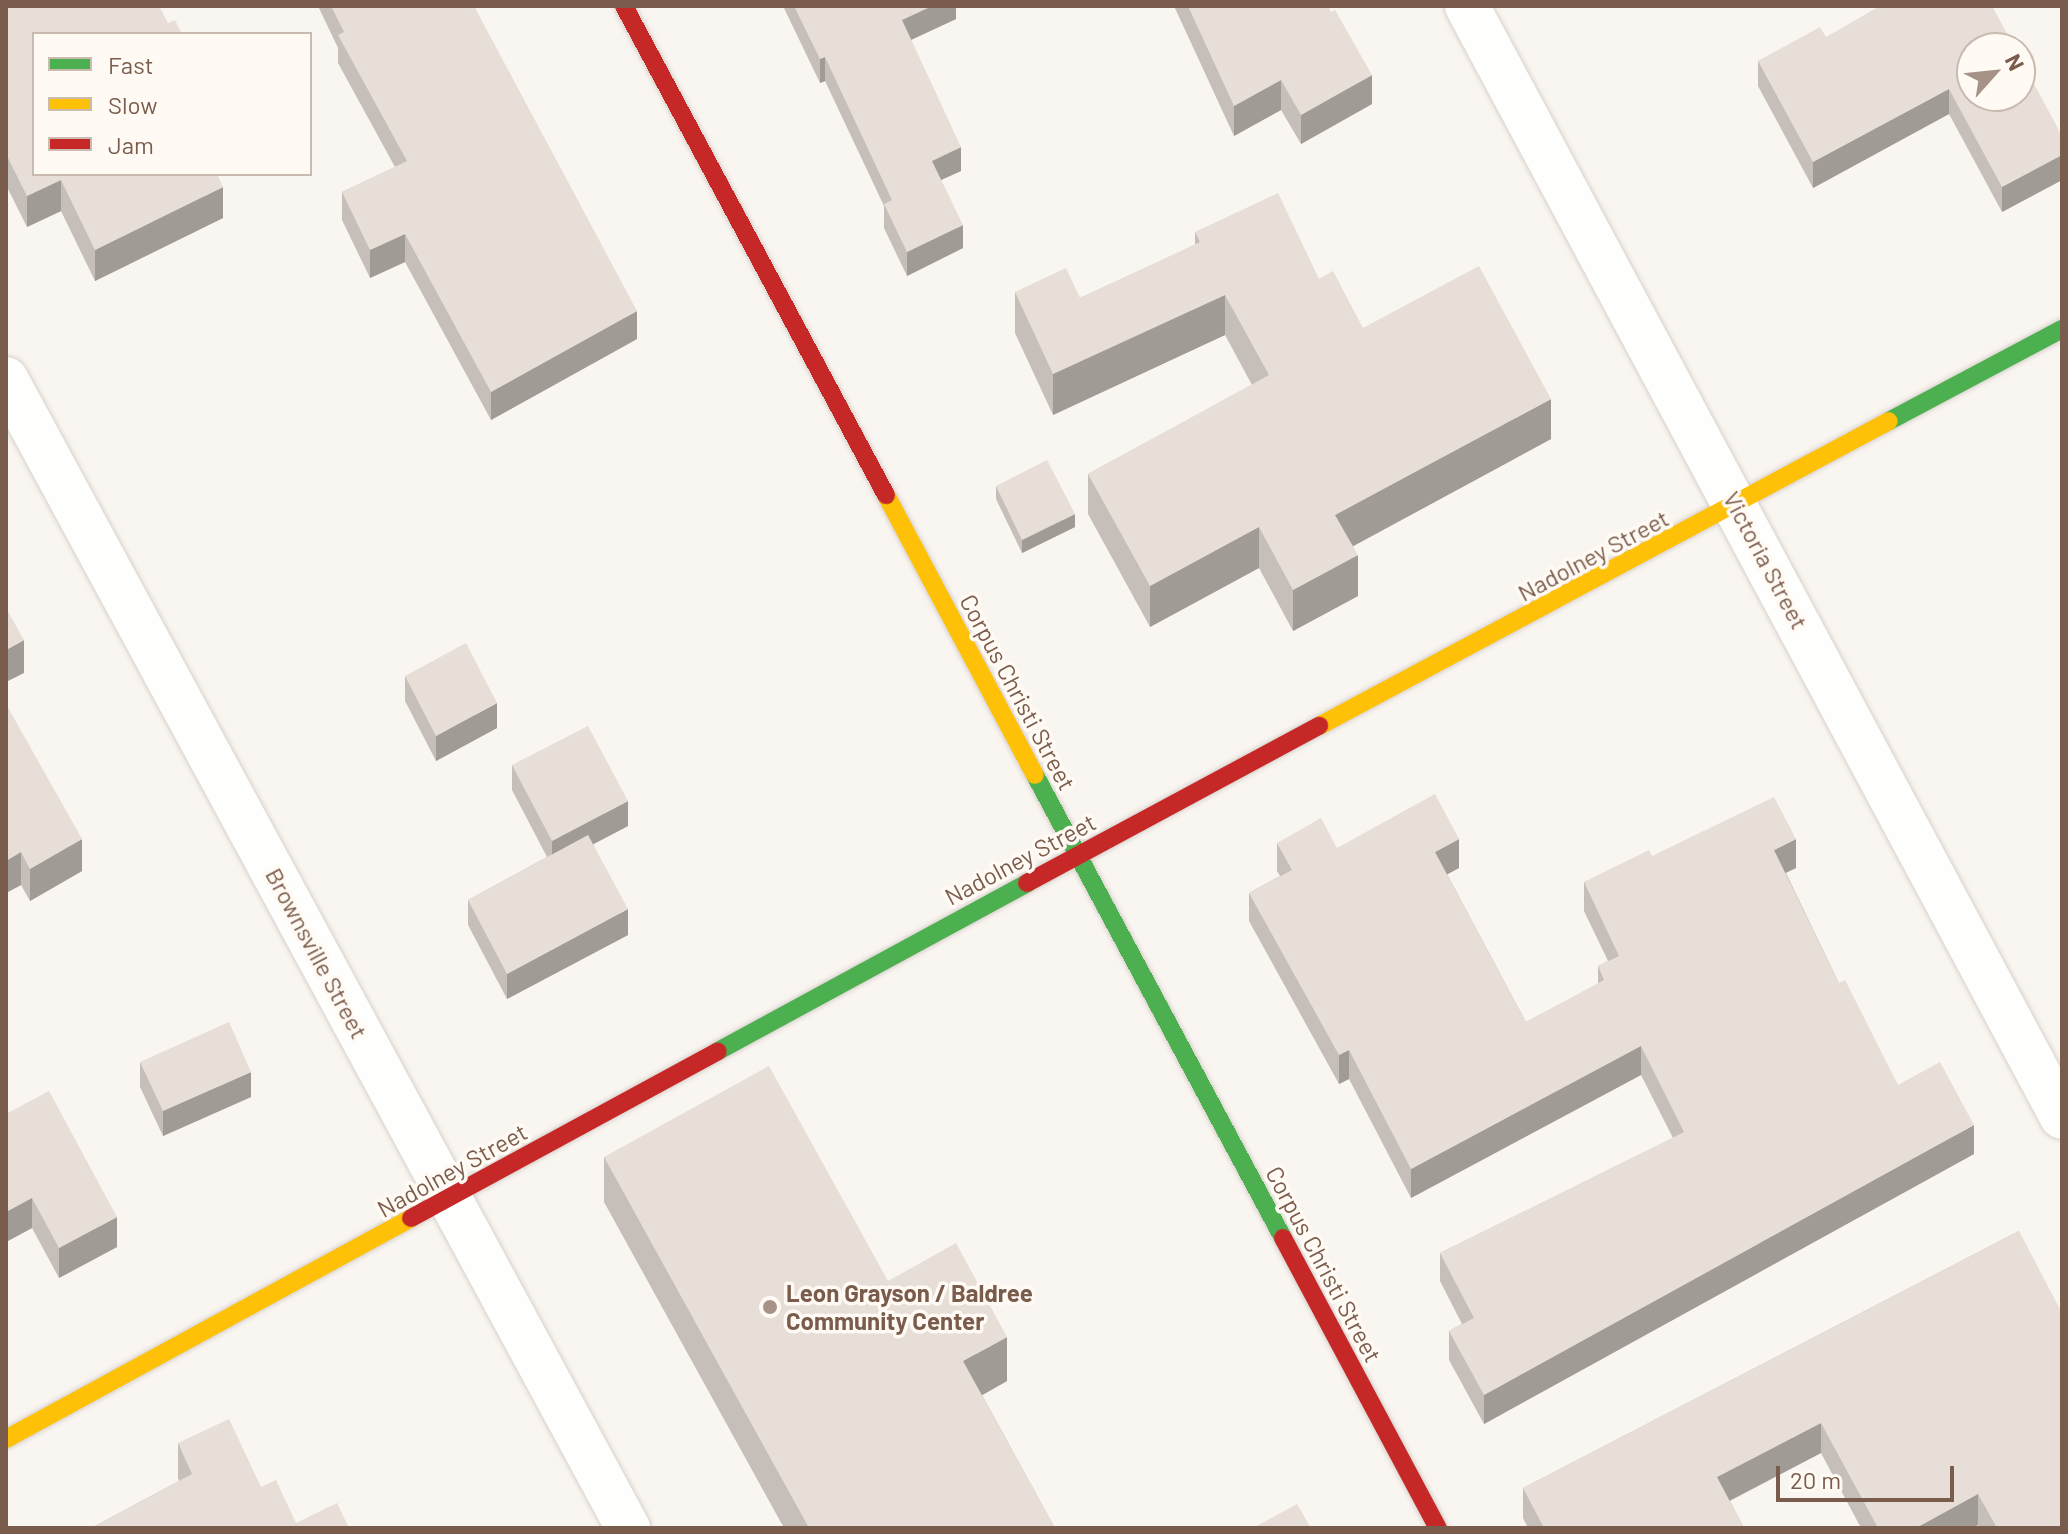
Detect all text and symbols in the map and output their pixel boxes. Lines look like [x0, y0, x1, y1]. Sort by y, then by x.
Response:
legend [32, 32, 312, 176]
north arrow [1956, 32, 2036, 112]
text: Fast [108, 50, 153, 79]
text: N [2001, 50, 2031, 74]
text: Slow [108, 90, 157, 119]
text: Jam [108, 130, 154, 159]
street label: Victoria Street [1718, 486, 1814, 634]
street label: Nadolney Street [1513, 503, 1673, 607]
street label: Corpus Christi Street [954, 589, 1082, 795]
street label: Nadolney Street [940, 807, 1100, 911]
street label: Brownsville Street [260, 863, 374, 1043]
street label: Nadolney Street [372, 1117, 532, 1223]
street label: Corpus Christi Street [1260, 1161, 1388, 1367]
place label: Leon Grayson / Baldree Community Center [786, 1279, 1033, 1335]
marker: Leon Grayson / Baldree Community Center [761, 1298, 779, 1316]
scale bar [1780, 1450, 1958, 1500]
text: 20 m [1790, 1465, 1841, 1494]

